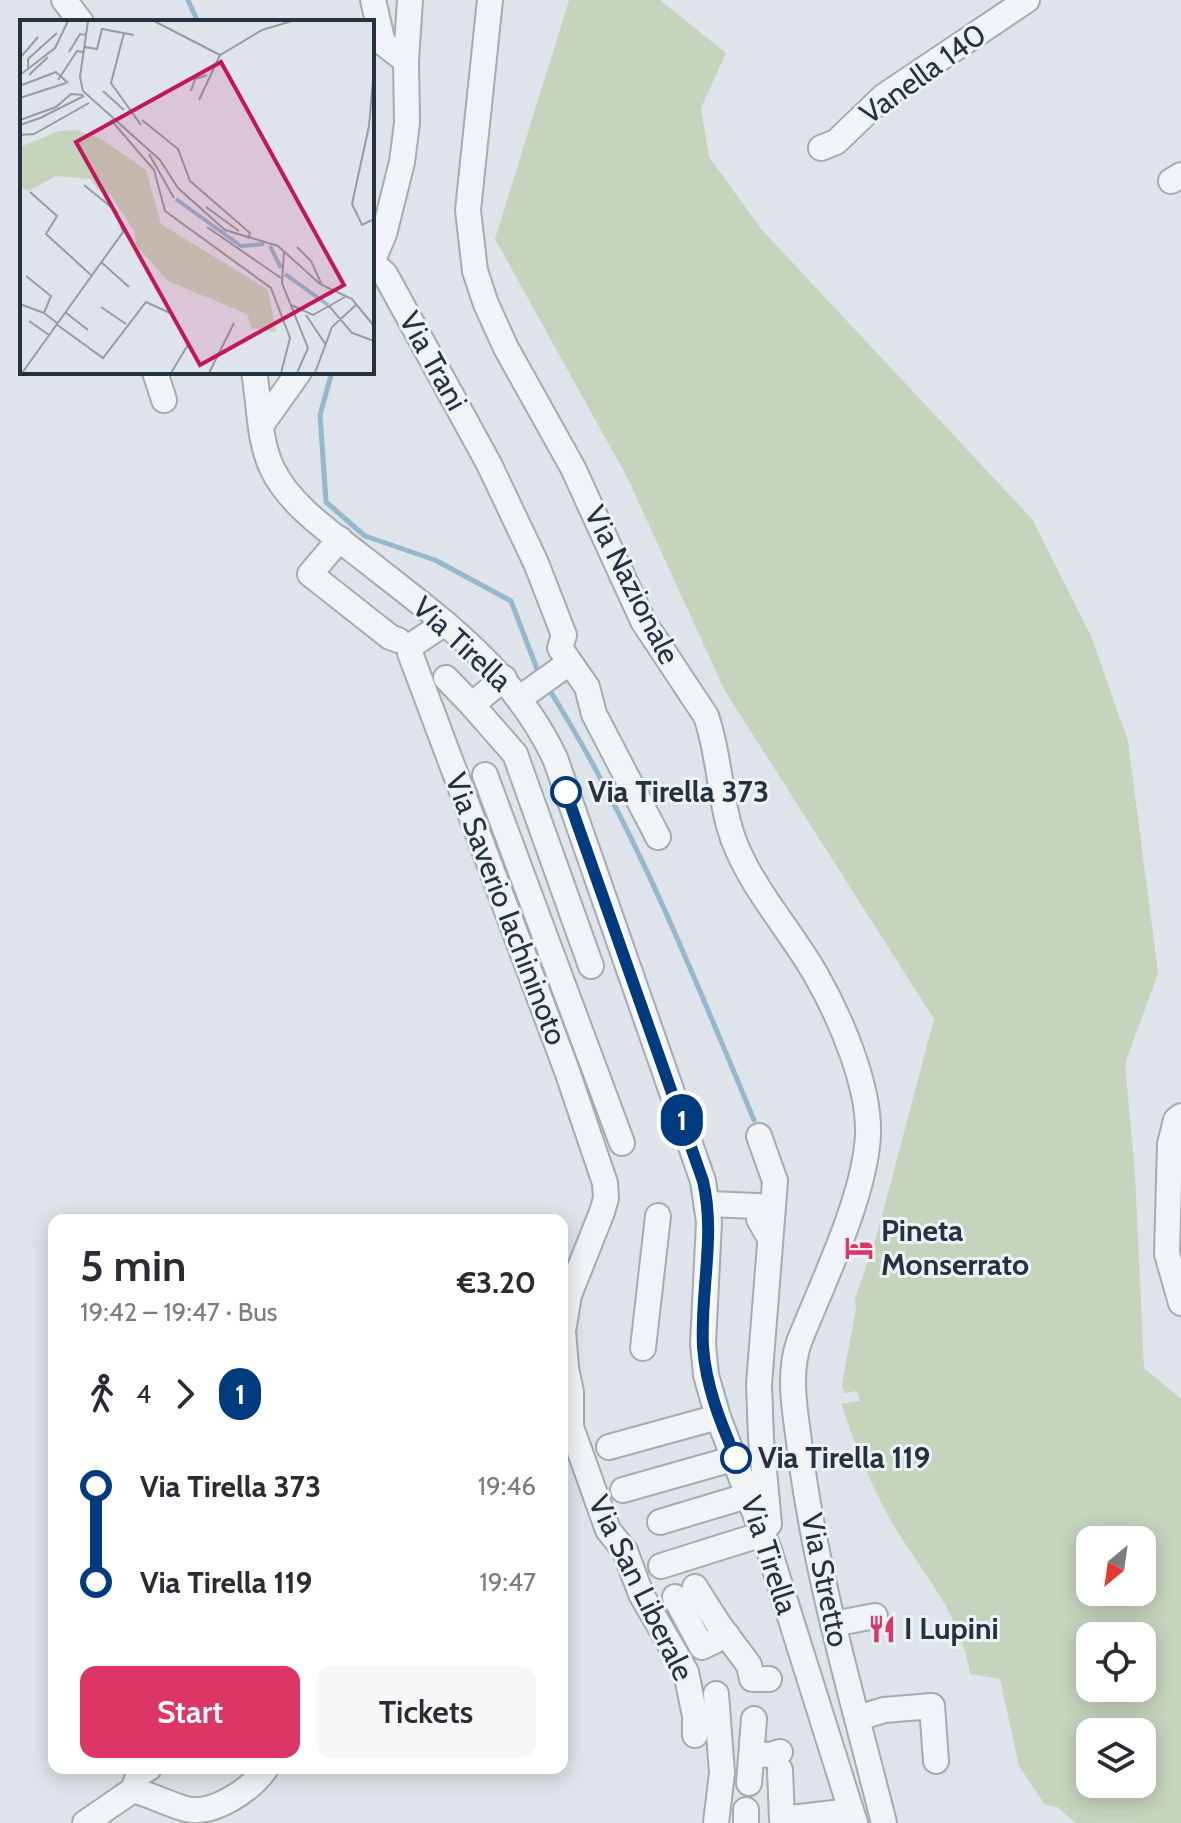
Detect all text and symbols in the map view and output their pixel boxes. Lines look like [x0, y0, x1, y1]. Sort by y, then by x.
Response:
street label: Vanella 140 [852, 15, 993, 132]
inset map [20, 20, 374, 374]
street label: Via Trani [391, 305, 476, 417]
street label: Via Nazionale [577, 499, 688, 670]
street label: Via Tirella [405, 588, 520, 699]
street label: Via Saverio Iachininoto [438, 768, 575, 1050]
place label: Via Tirella 373 [588, 773, 769, 810]
marker: Via Tirella 373 [551, 777, 581, 807]
line badge: 1 [656, 1094, 708, 1146]
text: 1 [677, 1103, 687, 1137]
place label: Pineta Monserrato [881, 1212, 1029, 1283]
hotel icon: Pineta Monserrato [844, 1233, 874, 1263]
text: 5 min [80, 1239, 186, 1292]
text: €3.20 [457, 1264, 536, 1301]
text: 19:42 – 19:47 · Bus [80, 1296, 278, 1328]
icon: walk [80, 1372, 124, 1416]
icon: forward [163, 1372, 207, 1416]
text: 1 [235, 1377, 245, 1411]
text: 4 [136, 1378, 151, 1410]
place label: Via Tirella 119 [758, 1439, 930, 1476]
marker: Via Tirella 119 [721, 1443, 751, 1473]
text: Via Tirella 373 [140, 1468, 321, 1505]
text: 19:46 [478, 1470, 536, 1502]
street label: Via San Liberale [581, 1489, 702, 1687]
street label: Via Tirella [733, 1491, 806, 1619]
street label: Via Stretto [793, 1510, 858, 1650]
north arrow [1076, 1526, 1156, 1606]
map controls [1076, 1526, 1156, 1798]
text: Via Tirella 119 [140, 1564, 312, 1601]
text: 19:47 [479, 1566, 536, 1598]
place label: I Lupini [904, 1610, 999, 1647]
restaurant icon: I Lupini [867, 1614, 897, 1644]
button: locate [1076, 1622, 1156, 1702]
button: Start [80, 1666, 300, 1758]
button: Tickets [316, 1666, 536, 1758]
button: layers [1076, 1718, 1156, 1798]

